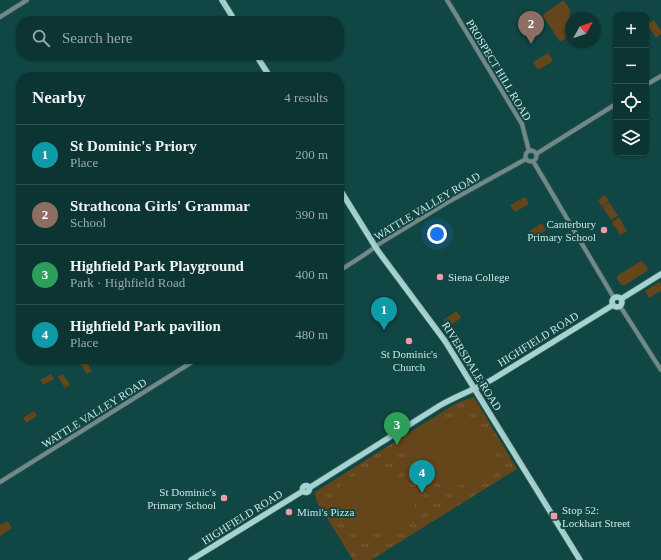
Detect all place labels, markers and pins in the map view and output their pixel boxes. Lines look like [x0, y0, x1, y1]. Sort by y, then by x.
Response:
pin: 2 [518, 11, 544, 44]
place label: Canterbury Primary School [527, 218, 596, 243]
marker: Canterbury Primary School [599, 225, 609, 235]
place label: Siena College [448, 271, 510, 283]
marker: Siena College [435, 272, 445, 282]
pin: 1 [371, 297, 397, 330]
marker: St Dominic's Church [404, 336, 414, 346]
place label: St Dominic's Church [381, 348, 437, 373]
pin: 3 [384, 412, 410, 445]
pin: 4 [409, 460, 435, 493]
place label: St Dominic's Primary School [147, 486, 216, 511]
marker: St Dominic's Primary School [219, 493, 229, 503]
place label: Stop 52: Lockhart Street [562, 504, 630, 529]
place label: Mimi's Pizza [297, 506, 354, 518]
marker: Mimi's Pizza [284, 507, 294, 517]
marker: Stop 52: Lockhart Street [549, 511, 559, 521]

